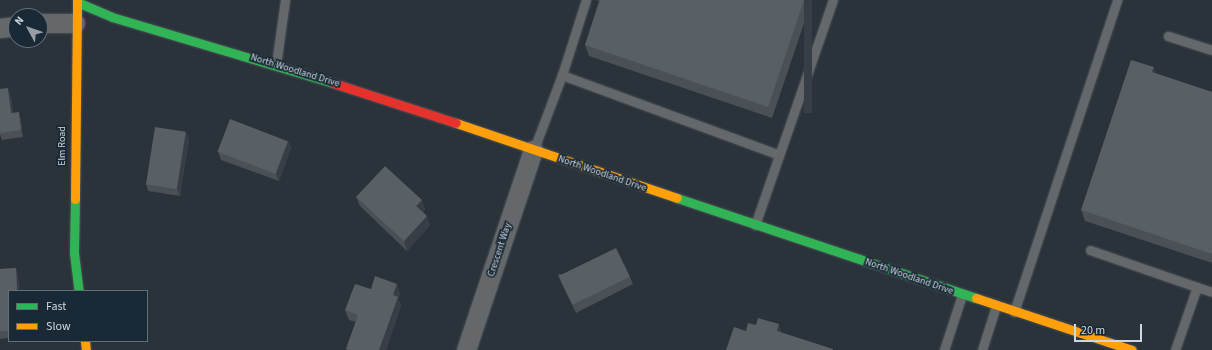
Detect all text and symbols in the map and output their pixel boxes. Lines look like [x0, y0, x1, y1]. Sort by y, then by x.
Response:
north arrow [8, 8, 48, 48]
text: N [11, 13, 27, 28]
street label: North Woodland Drive [249, 52, 341, 90]
street label: Elm Road [57, 126, 69, 166]
street label: North Woodland Drive [556, 153, 648, 195]
street label: Crescent Way [486, 222, 514, 278]
street label: North Woodland Drive [863, 256, 955, 298]
legend [8, 290, 148, 342]
text: Fast [46, 298, 66, 315]
scale bar [1076, 316, 1144, 342]
text: Slow [46, 318, 71, 335]
text: 20 m [1081, 322, 1105, 339]

